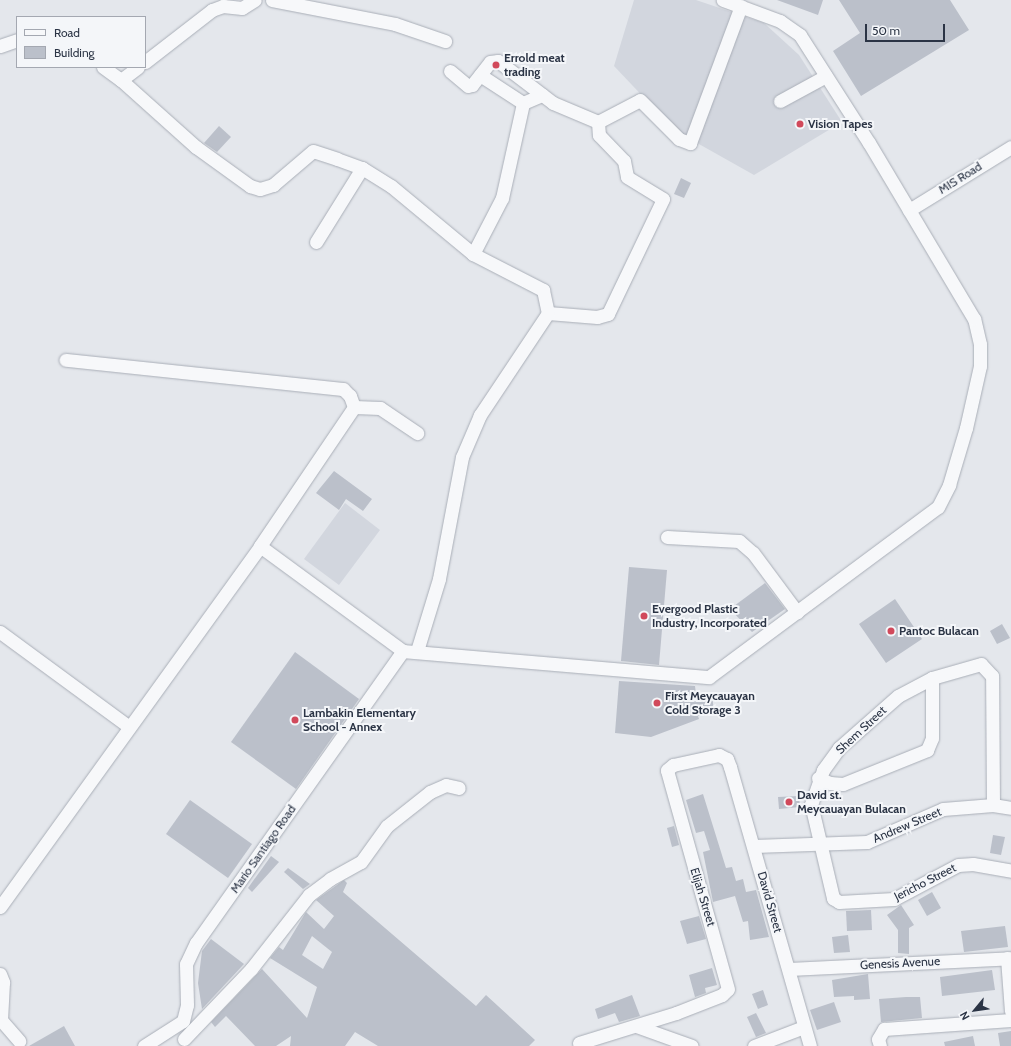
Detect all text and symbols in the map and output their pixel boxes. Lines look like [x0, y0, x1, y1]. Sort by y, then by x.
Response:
legend [16, 16, 146, 68]
scale bar [867, 16, 947, 42]
text: 50 m [872, 23, 900, 38]
text: Road [54, 25, 80, 40]
text: Building [54, 45, 95, 60]
place label: Errold meat trading [504, 51, 565, 79]
marker: Errold meat trading [491, 60, 501, 70]
place label: Vision Tapes [808, 117, 872, 131]
marker: Vision Tapes [795, 119, 805, 129]
street label: MIS Road [936, 159, 984, 197]
place label: Evergood Plastic Industry, Incorporated [652, 602, 767, 630]
marker: Evergood Plastic Industry, Incorporated [639, 611, 649, 621]
place label: Pantoc Bulacan [899, 624, 979, 638]
marker: Pantoc Bulacan [886, 626, 896, 636]
place label: First Meycauayan Cold Storage 3 [665, 689, 755, 717]
marker: First Meycauayan Cold Storage 3 [652, 698, 662, 708]
street label: Shem Street [833, 703, 889, 757]
place label: Lambakin Elementary School - Annex [303, 706, 416, 734]
marker: Lambakin Elementary School - Annex [290, 715, 300, 725]
place label: David st. Meycauayan Bulacan [797, 788, 906, 816]
marker: David st. Meycauayan Bulacan [784, 797, 794, 807]
street label: Mario Santiago Road [227, 802, 299, 896]
street label: Andrew Street [871, 804, 943, 846]
street label: Jericho Street [892, 860, 958, 904]
street label: Elijah Street [687, 866, 719, 928]
street label: David Street [754, 870, 786, 934]
street label: Genesis Avenue [860, 954, 940, 972]
north arrow [955, 990, 995, 1030]
text: N [956, 1009, 973, 1023]

